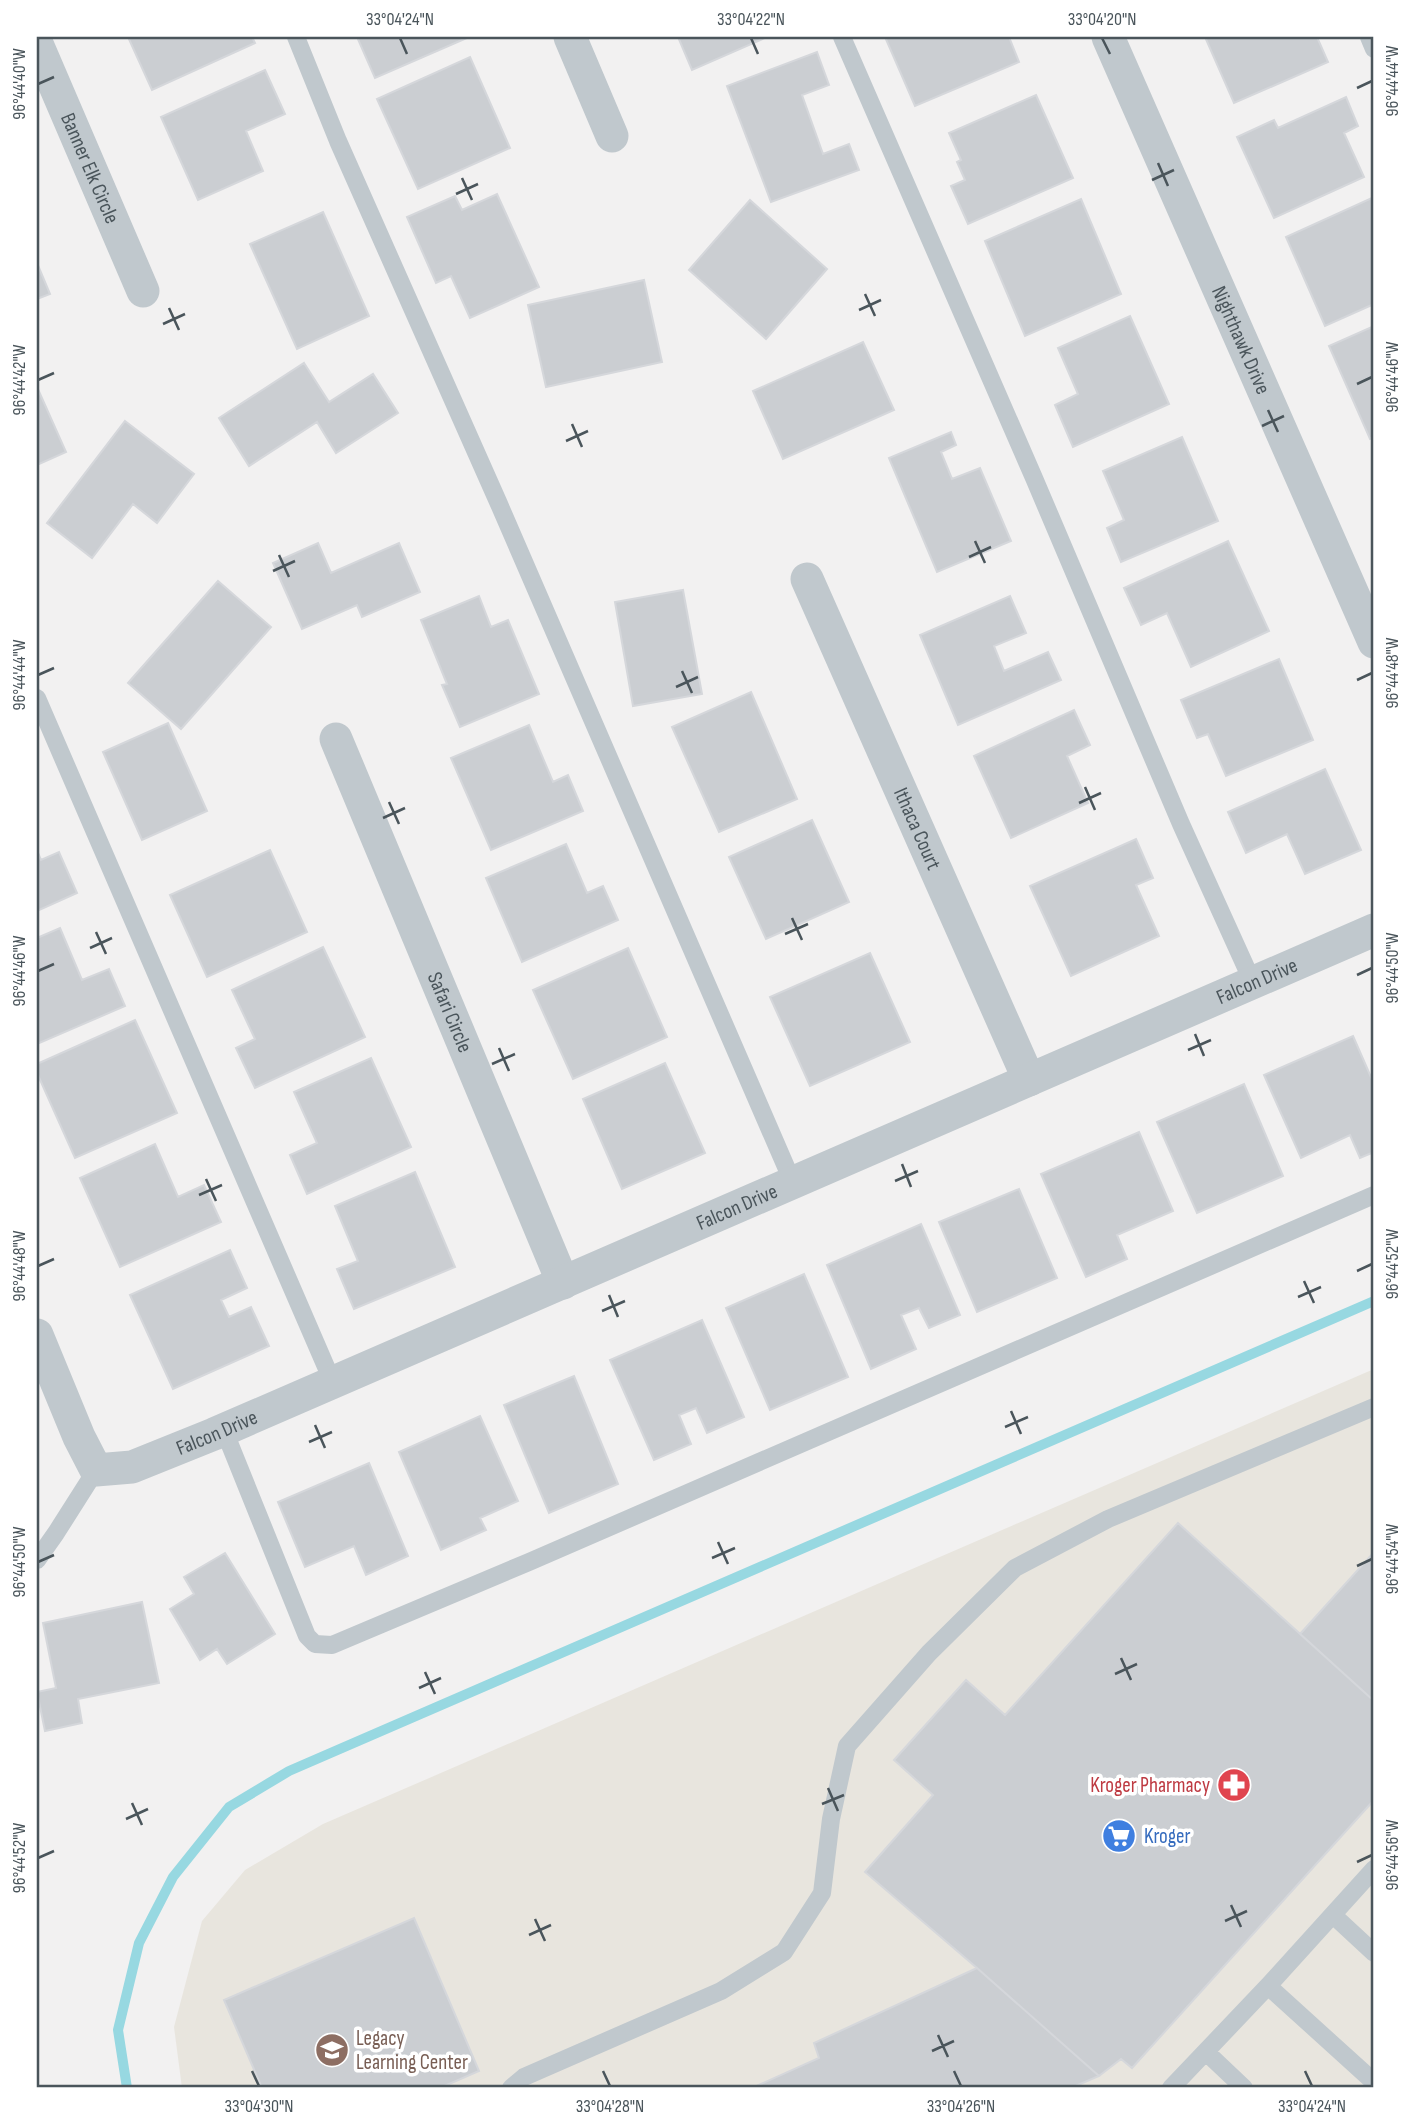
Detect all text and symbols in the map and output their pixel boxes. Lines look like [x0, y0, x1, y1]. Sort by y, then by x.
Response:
text: 33°04'24"N [366, 9, 434, 30]
text: 33°04'22"N [717, 9, 785, 30]
text: 33°04'20"N [1068, 9, 1136, 30]
text: 96°44'44"W [1382, 45, 1403, 116]
text: 96°44'40"W [9, 48, 30, 120]
street label: Banner Elk Circle [56, 109, 125, 227]
street label: Nighthawk Drive [1207, 282, 1276, 398]
text: 96°44'46"W [1382, 341, 1403, 413]
text: 96°44'42"W [9, 344, 30, 415]
text: 96°44'48"W [1382, 637, 1403, 709]
text: 96°44'44"W [9, 639, 30, 710]
street label: Ithaca Court [888, 784, 947, 874]
text: 96°44'50"W [1382, 932, 1403, 1003]
text: 96°44'46"W [9, 935, 30, 1007]
street label: Falcon Drive [1213, 952, 1301, 1009]
street label: Safari Circle [422, 968, 478, 1056]
street label: Falcon Drive [693, 1178, 781, 1235]
text: 96°44'52"W [1382, 1229, 1403, 1299]
text: 96°44'48"W [9, 1230, 30, 1302]
street label: Falcon Drive [172, 1404, 261, 1460]
text: 96°44'54"W [1382, 1523, 1403, 1594]
text: 96°44'50"W [9, 1526, 30, 1597]
pharmacy icon: Kroger Pharmacy [1215, 1766, 1253, 1804]
place label: Kroger Pharmacy [1090, 1773, 1210, 1798]
supermarket icon: Kroger [1100, 1817, 1138, 1855]
text: 96°44'56"W [1382, 1819, 1403, 1890]
text: 96°44'52"W [9, 1823, 30, 1893]
place label: Kroger [1144, 1824, 1191, 1849]
place label: Legacy Learning Center [356, 2026, 468, 2075]
school or university icon: Legacy Learning Center [313, 2031, 351, 2069]
text: 33°04'30"N [225, 2096, 293, 2117]
text: 33°04'28"N [576, 2096, 644, 2117]
text: 33°04'26"N [927, 2096, 995, 2117]
text: 33°04'24"N [1278, 2096, 1346, 2117]

